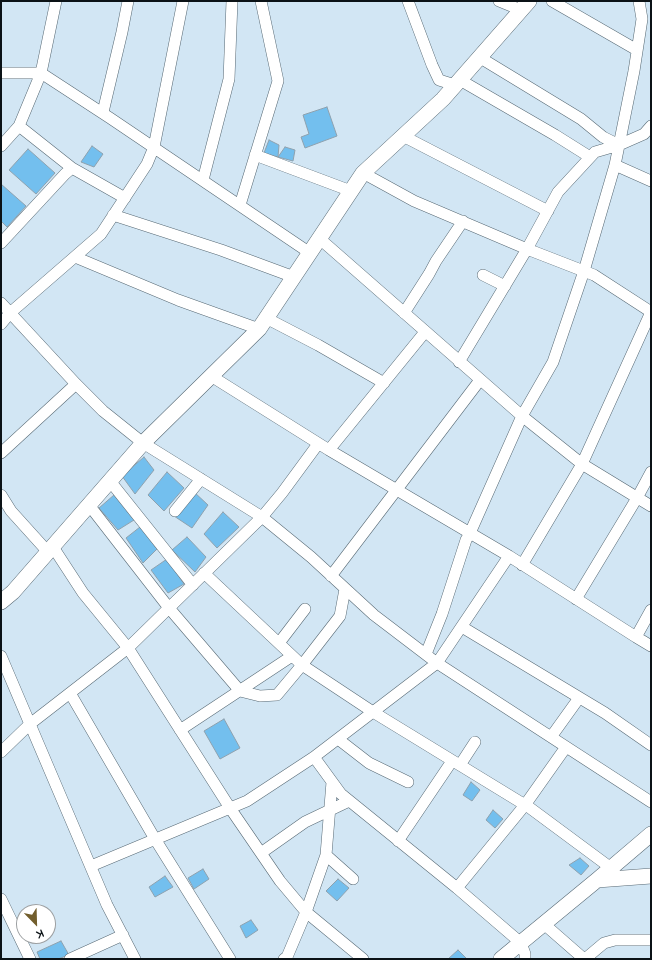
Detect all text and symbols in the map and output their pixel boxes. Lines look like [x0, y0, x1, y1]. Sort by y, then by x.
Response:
north arrow [16, 904, 56, 944]
text: K [34, 926, 46, 942]

